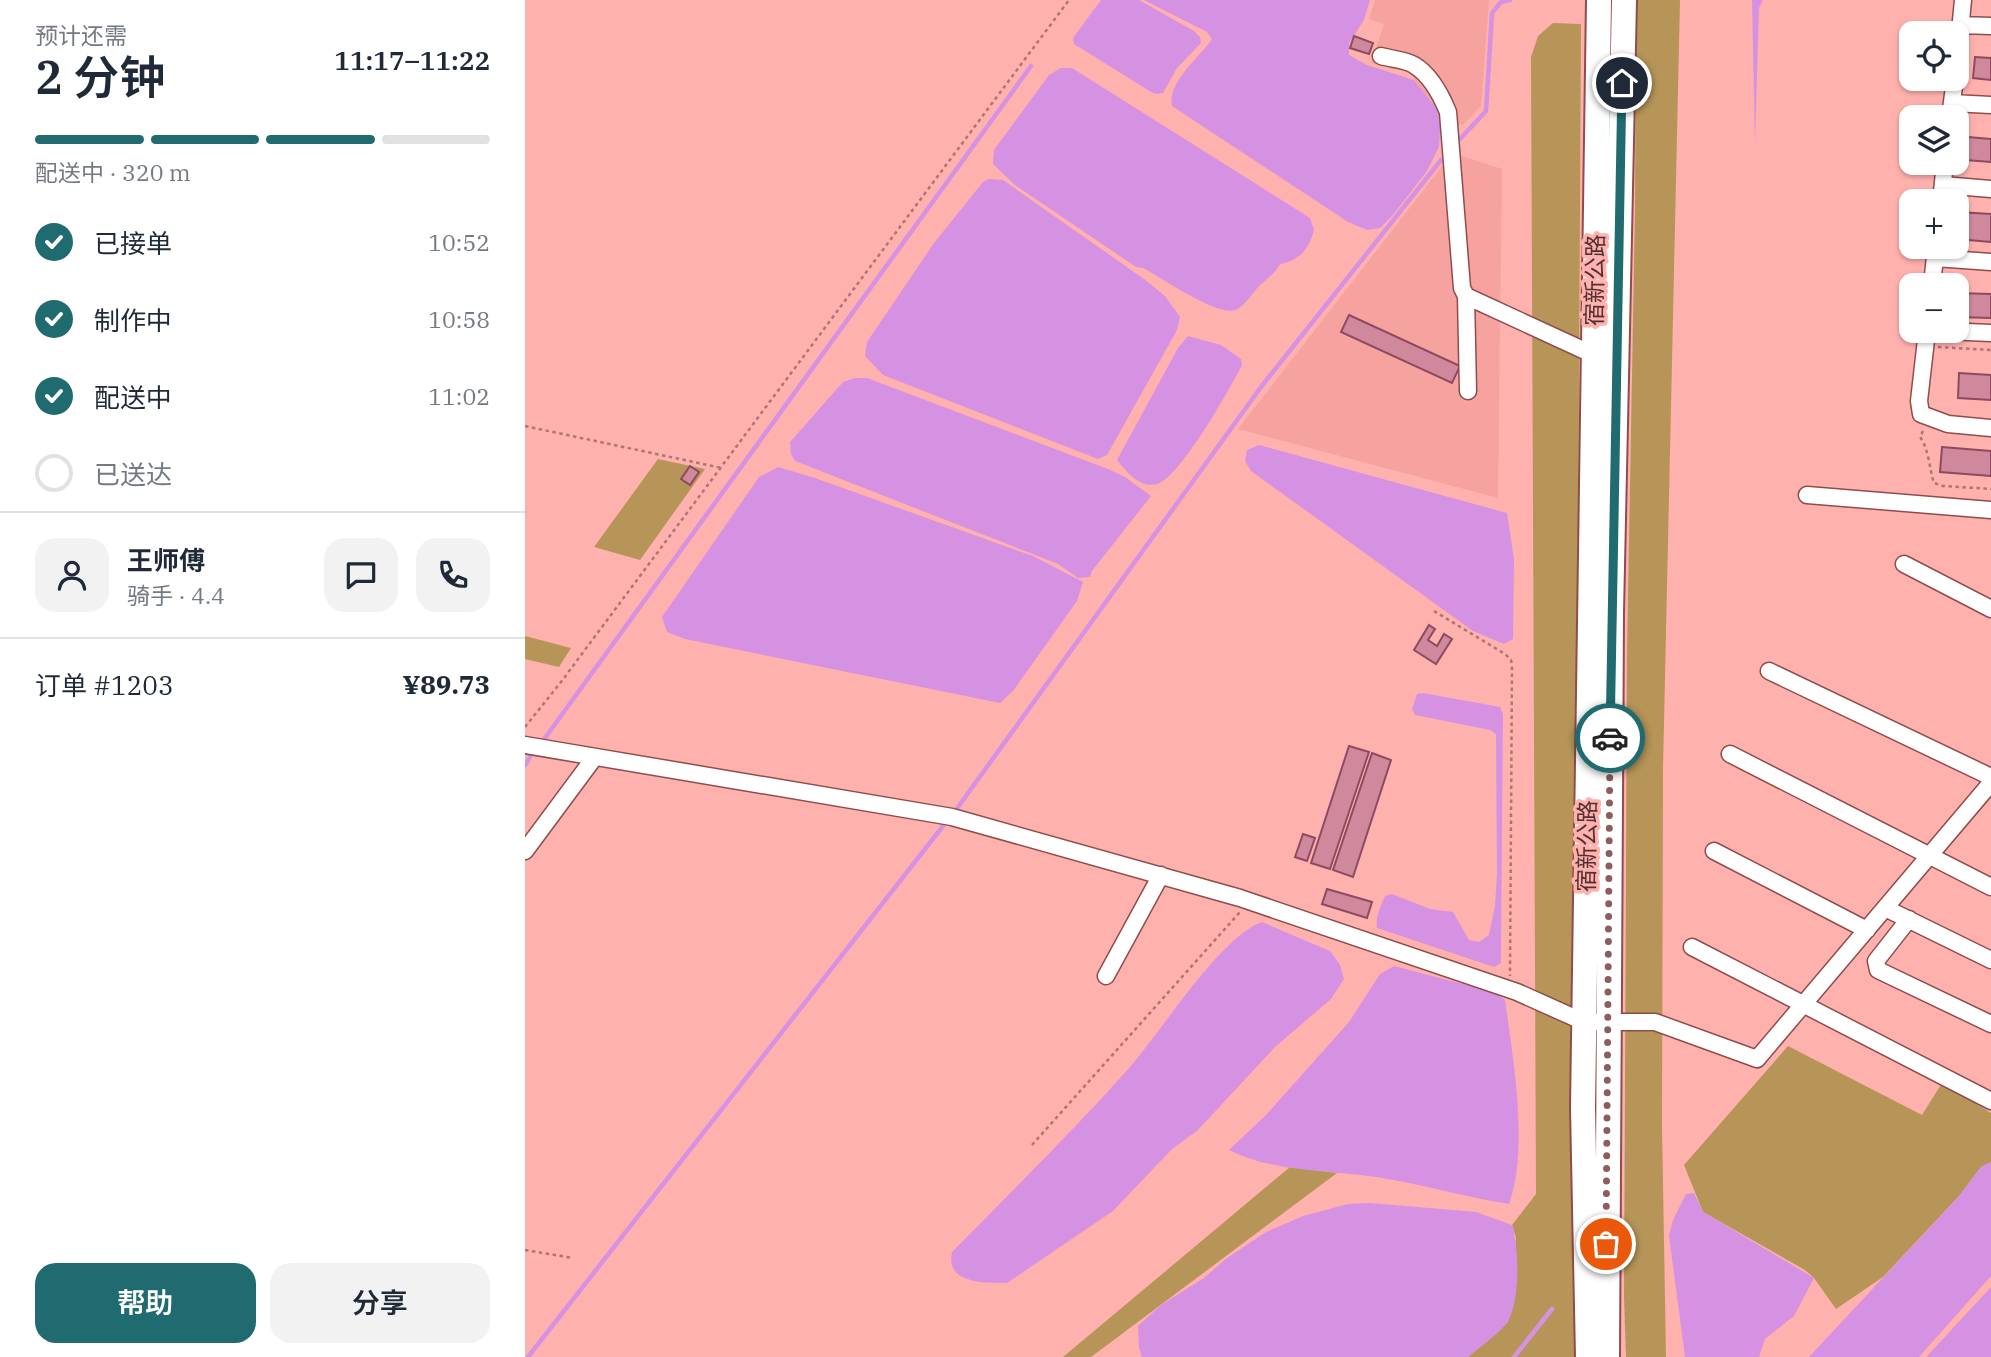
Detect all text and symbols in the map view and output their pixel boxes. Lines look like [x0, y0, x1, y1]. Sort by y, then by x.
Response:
text: 预计还需 [35, 20, 127, 50]
map controls [1899, 21, 1969, 343]
button: locate [1899, 21, 1969, 91]
text: 11:17–11:22 [334, 43, 490, 77]
text: 2 分钟 [35, 47, 165, 107]
pin [1592, 53, 1652, 113]
icon: home [1603, 64, 1641, 102]
button: layers [1899, 105, 1969, 175]
text: 配送中 · 320 m [35, 157, 191, 187]
button: + [1899, 189, 1969, 259]
icon: check [35, 223, 73, 261]
text: 已接单 [94, 226, 172, 260]
text: 10:52 [428, 227, 490, 257]
street label: 宿新公路 [1578, 234, 1610, 326]
button: − [1899, 273, 1969, 343]
icon: check [35, 300, 73, 338]
text: 制作中 [94, 303, 172, 337]
text: 10:58 [428, 304, 490, 334]
icon: check [35, 377, 73, 415]
text: 配送中 [94, 380, 172, 414]
text: 11:02 [428, 381, 490, 411]
text: 已送达 [94, 457, 172, 491]
button: person [35, 538, 109, 612]
button: chat [324, 538, 398, 612]
button: phone [416, 538, 490, 612]
text: 王师傅 [127, 543, 205, 577]
text: 骑手 · 4.4 [127, 580, 225, 610]
text: ¥89.73 [403, 667, 490, 701]
text: 订单 #1203 [35, 668, 174, 702]
courier [1575, 703, 1645, 773]
icon: car [1591, 719, 1629, 757]
street label: 宿新公路 [1570, 800, 1602, 892]
pin [1576, 1214, 1636, 1274]
icon: bag [1587, 1225, 1625, 1263]
button: 帮助 [35, 1263, 256, 1343]
button: 分享 [270, 1263, 490, 1343]

